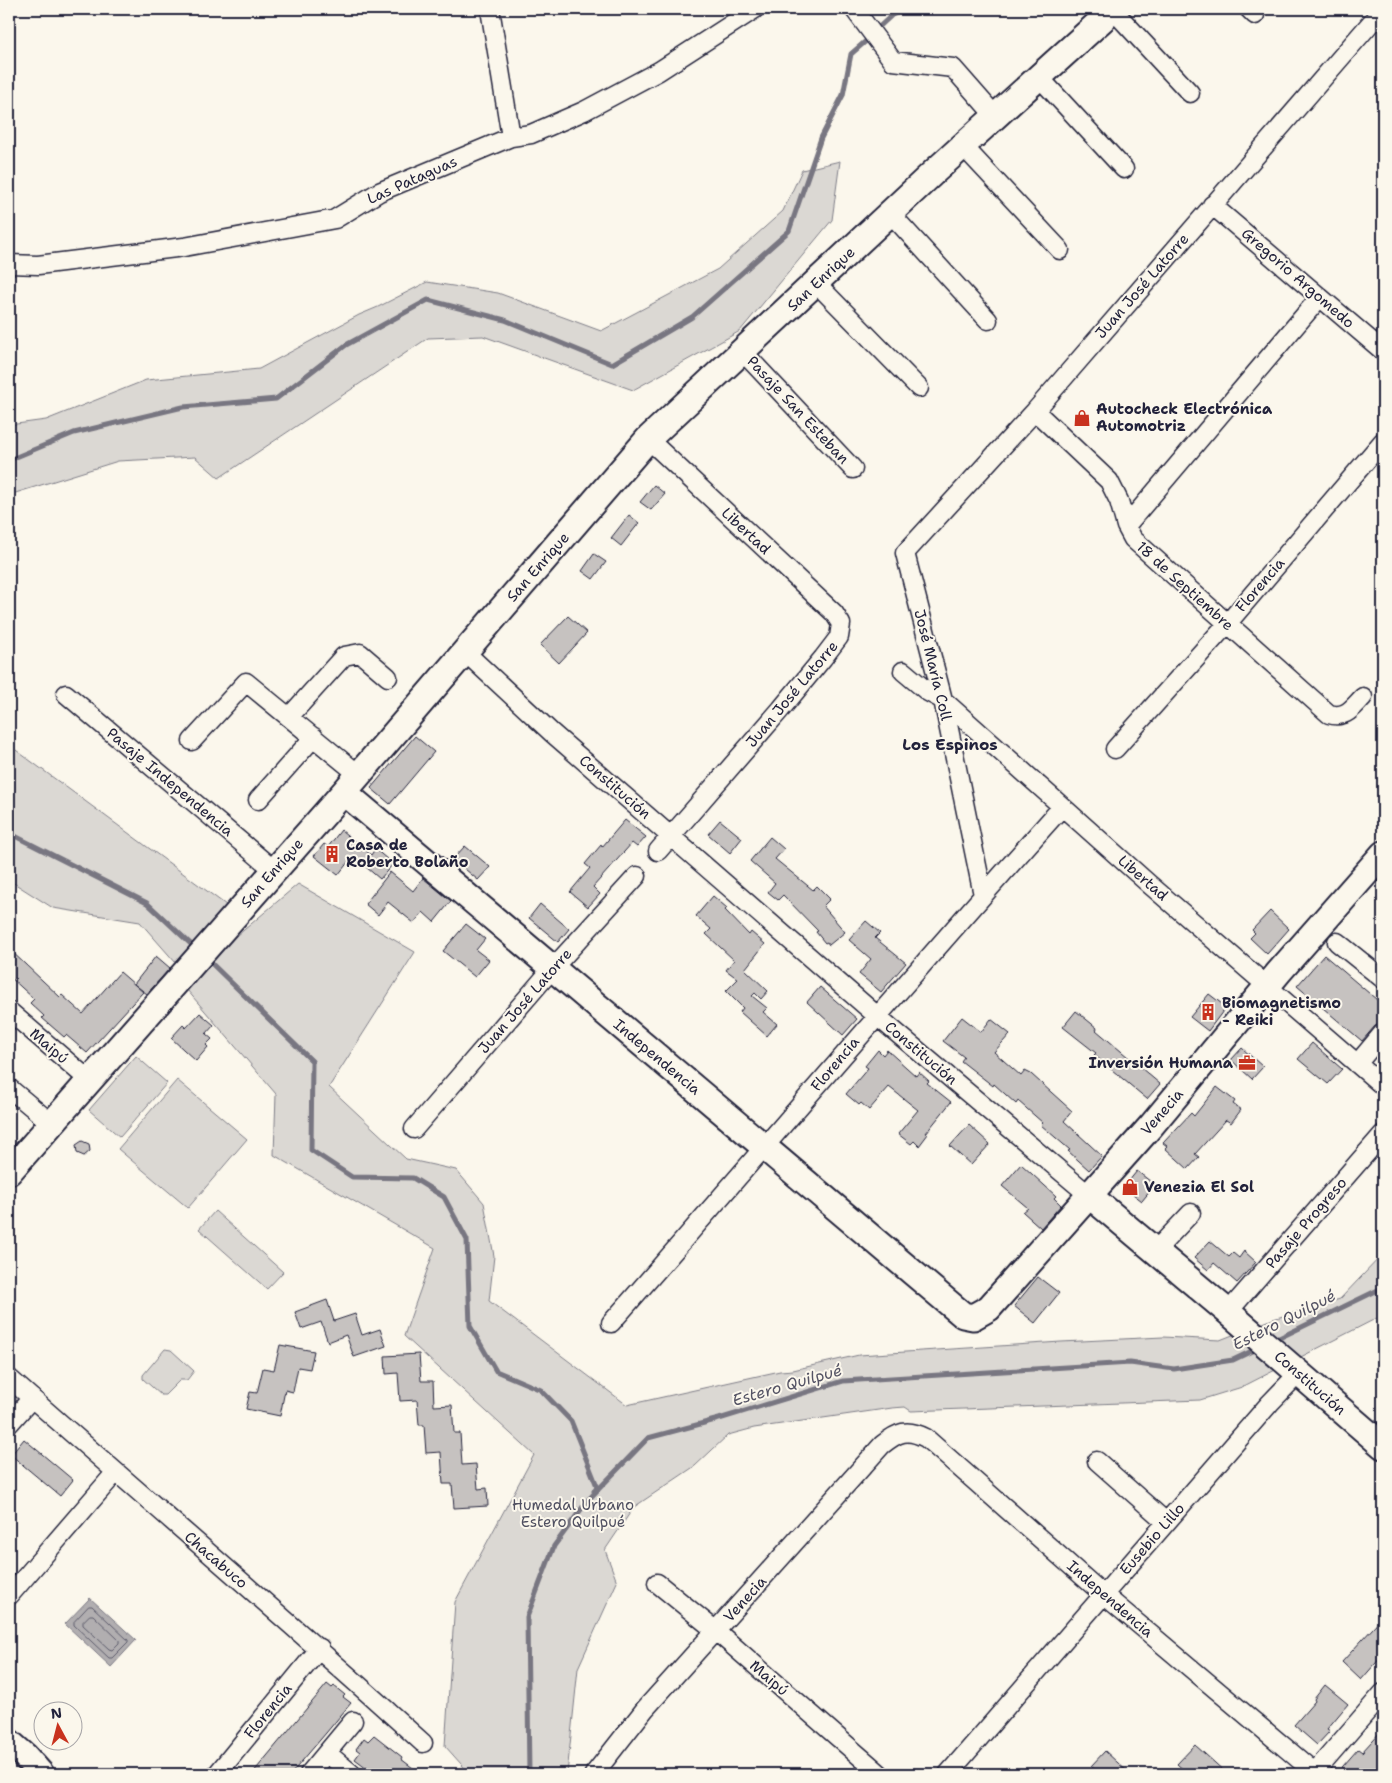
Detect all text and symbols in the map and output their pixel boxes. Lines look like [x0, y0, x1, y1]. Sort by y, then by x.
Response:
street label: Las Pataguas [364, 151, 460, 209]
street label: Gregorio Argomedo [1237, 223, 1359, 333]
street label: Juan José Latorre [1091, 229, 1193, 343]
street label: San Enrique [783, 242, 859, 316]
street label: Pasaje San Esteban [743, 352, 853, 468]
place label: Autocheck Electrónica Automotriz [1096, 399, 1273, 436]
shop icon: Autocheck Electrónica Automotriz [1072, 408, 1092, 428]
street label: Libertad [717, 503, 775, 559]
street label: San Enrique [502, 528, 574, 606]
street label: 18 de Septiembre [1132, 537, 1238, 635]
street label: Florencia [1231, 553, 1289, 616]
street label: José María Coll [910, 607, 957, 723]
street label: Juan José Latorre [742, 637, 842, 751]
street label: Pasaje Independencia [103, 723, 238, 841]
district label: Los Espinos [902, 734, 998, 755]
street label: Constitución [575, 750, 655, 824]
street label: San Enrique [236, 834, 308, 912]
place label: Casa de Roberto Bolaño [346, 835, 469, 872]
building icon: Casa de Roberto Bolaño [322, 844, 342, 864]
street label: Libertad [1114, 851, 1173, 906]
street label: Juan José Latorre [474, 944, 576, 1058]
place label: Biomagnetismo - Reiki [1222, 993, 1341, 1030]
building icon: Biomagnetismo - Reiki [1198, 1002, 1218, 1022]
street label: Independencia [609, 1015, 705, 1100]
street label: Constitución [881, 1017, 961, 1089]
street label: Maipú [25, 1024, 73, 1068]
street label: Florencia [806, 1032, 864, 1096]
place label: Inversión Humana [1089, 1053, 1234, 1073]
office icon: Inversión Humana [1237, 1053, 1257, 1073]
street label: Venecia [1136, 1084, 1188, 1139]
street label: Pasaje Progreso [1261, 1173, 1351, 1273]
shop icon: Venezia El Sol [1120, 1177, 1140, 1197]
place label: Venezia El Sol [1144, 1177, 1254, 1197]
water label: Estero Quilpué [1229, 1285, 1339, 1355]
street label: Constitución [1270, 1346, 1350, 1420]
water label: Estero Quilpué [730, 1359, 844, 1411]
park label: Humedal Urbano Estero Quilpué [512, 1495, 634, 1532]
street label: Eusebio Lillo [1115, 1499, 1189, 1579]
street label: Chacabuco [180, 1527, 252, 1593]
street label: Independencia [1063, 1556, 1158, 1642]
street label: Venecia [719, 1571, 771, 1626]
street label: Maipú [745, 1656, 793, 1700]
street label: Florencia [240, 1679, 297, 1743]
north arrow [32, 1700, 82, 1750]
text: N [50, 1703, 63, 1723]

